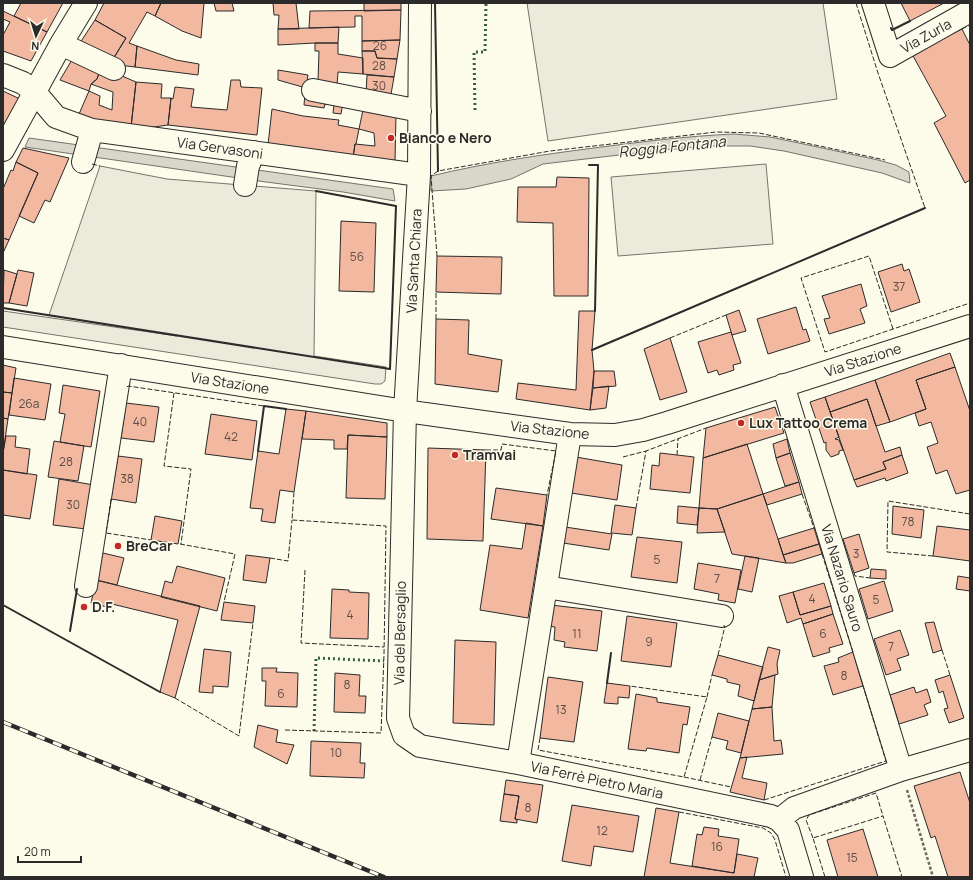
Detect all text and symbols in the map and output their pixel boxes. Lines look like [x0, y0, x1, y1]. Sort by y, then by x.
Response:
street label: Via Zurla [897, 14, 954, 57]
north arrow [16, 16, 56, 56]
house number: 26 [373, 37, 387, 54]
text: N [31, 39, 40, 54]
house number: 28 [372, 57, 386, 74]
house number: 30 [372, 77, 386, 94]
place label: Bianco e Nero [399, 128, 492, 147]
water label: Roggia Fontana [617, 130, 727, 163]
street label: Via Gervasoni [176, 132, 264, 163]
marker: Bianco e Nero [386, 133, 396, 143]
street label: Via Santa Chiara [401, 208, 426, 314]
house number: 56 [350, 248, 364, 265]
house number: 37 [893, 278, 905, 295]
street label: Via Stazione [822, 338, 904, 381]
street label: Via Stazione [189, 367, 271, 398]
house number: 26a [19, 395, 39, 412]
house number: 40 [133, 413, 147, 430]
place label: Lux Tattoo Crema [749, 413, 867, 432]
street label: Via Stazione [510, 416, 591, 443]
marker: Lux Tattoo Crema [736, 418, 746, 428]
house number: 42 [224, 428, 238, 445]
place label: Tramvai [463, 445, 516, 464]
marker: Tramvai [450, 450, 460, 460]
house number: 28 [59, 453, 73, 470]
house number: 38 [120, 470, 134, 487]
house number: 30 [66, 496, 80, 513]
house number: 78 [902, 513, 915, 530]
street label: Via Nazario Sauro [817, 522, 868, 634]
place label: BreCar [126, 536, 173, 555]
marker: BreCar [113, 541, 123, 551]
house number: 3 [853, 545, 859, 562]
house number: 5 [654, 551, 661, 568]
house number: 7 [714, 570, 720, 587]
street label: Via del Bersaglio [389, 581, 410, 685]
house number: 4 [808, 590, 816, 607]
house number: 5 [873, 591, 880, 608]
place label: D.F. [92, 597, 115, 616]
marker: D.F. [79, 602, 89, 612]
house number: 4 [346, 606, 354, 623]
house number: 11 [572, 625, 582, 642]
house number: 6 [819, 625, 827, 642]
house number: 9 [645, 633, 653, 650]
house number: 7 [888, 638, 894, 655]
house number: 8 [841, 667, 848, 684]
house number: 8 [344, 676, 351, 693]
house number: 6 [277, 685, 285, 702]
house number: 13 [555, 701, 567, 718]
house number: 10 [330, 744, 342, 761]
street label: Via Ferrè Pietro Maria [529, 756, 665, 803]
house number: 8 [525, 799, 532, 816]
house number: 12 [596, 822, 608, 839]
scale bar [18, 838, 81, 864]
house number: 16 [711, 838, 723, 855]
text: 20 m [24, 843, 51, 860]
house number: 15 [846, 849, 858, 866]

